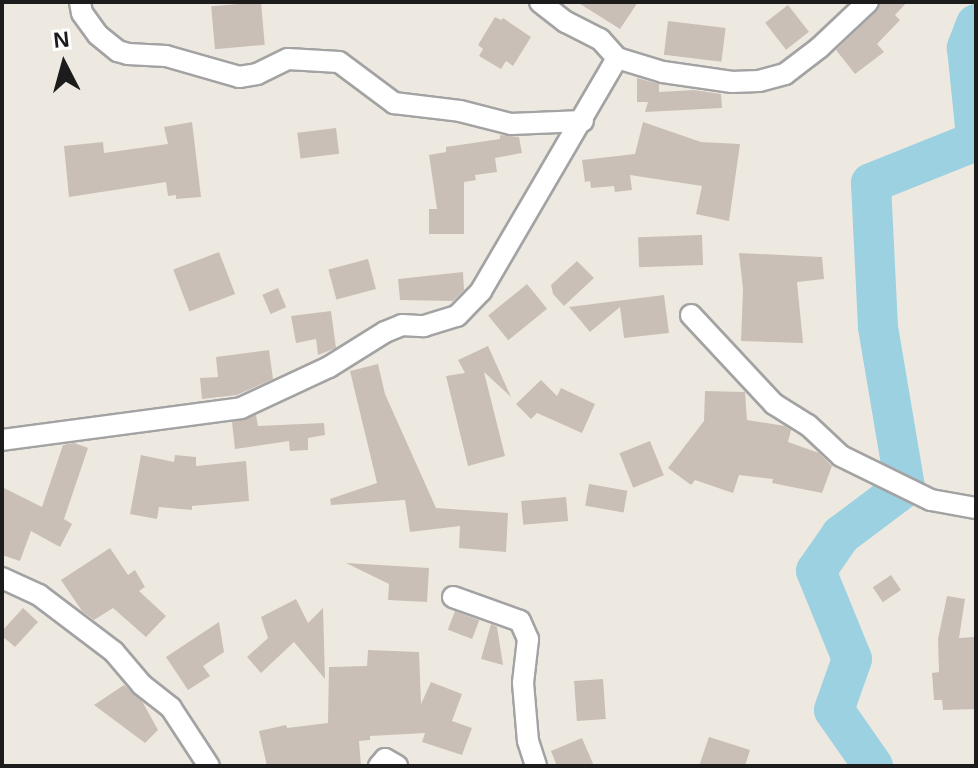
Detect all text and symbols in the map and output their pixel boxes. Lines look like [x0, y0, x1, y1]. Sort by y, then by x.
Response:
north arrow [24, 24, 104, 104]
text: N [52, 26, 71, 53]

